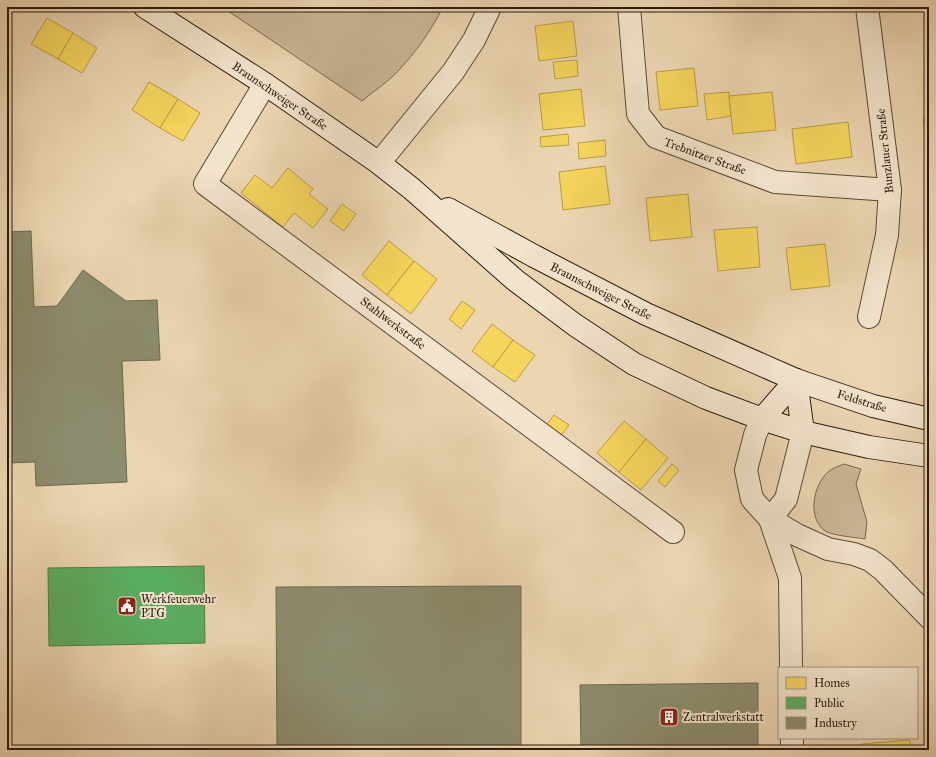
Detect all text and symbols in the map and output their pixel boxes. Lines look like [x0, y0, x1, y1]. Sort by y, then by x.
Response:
street label: Braunschweiger Straße [229, 59, 330, 134]
street label: Bunzlauer Straße [874, 108, 896, 194]
street label: Trebnitzer Straße [662, 135, 748, 177]
street label: Braunschweiger Straße [547, 259, 654, 324]
street label: Stahlwerkstraße [358, 294, 428, 352]
street label: Feldstraße [835, 387, 889, 415]
place label: Werkfeuerwehr PTG [141, 592, 216, 620]
public building icon: Werkfeuerwehr PTG [116, 595, 138, 617]
legend [778, 667, 918, 739]
text: Homes [814, 676, 850, 690]
text: Public [814, 696, 845, 710]
building icon: Zentralwerkstatt [658, 706, 680, 728]
place label: Zentralwerkstatt [683, 710, 765, 724]
text: Industry [814, 716, 857, 730]

